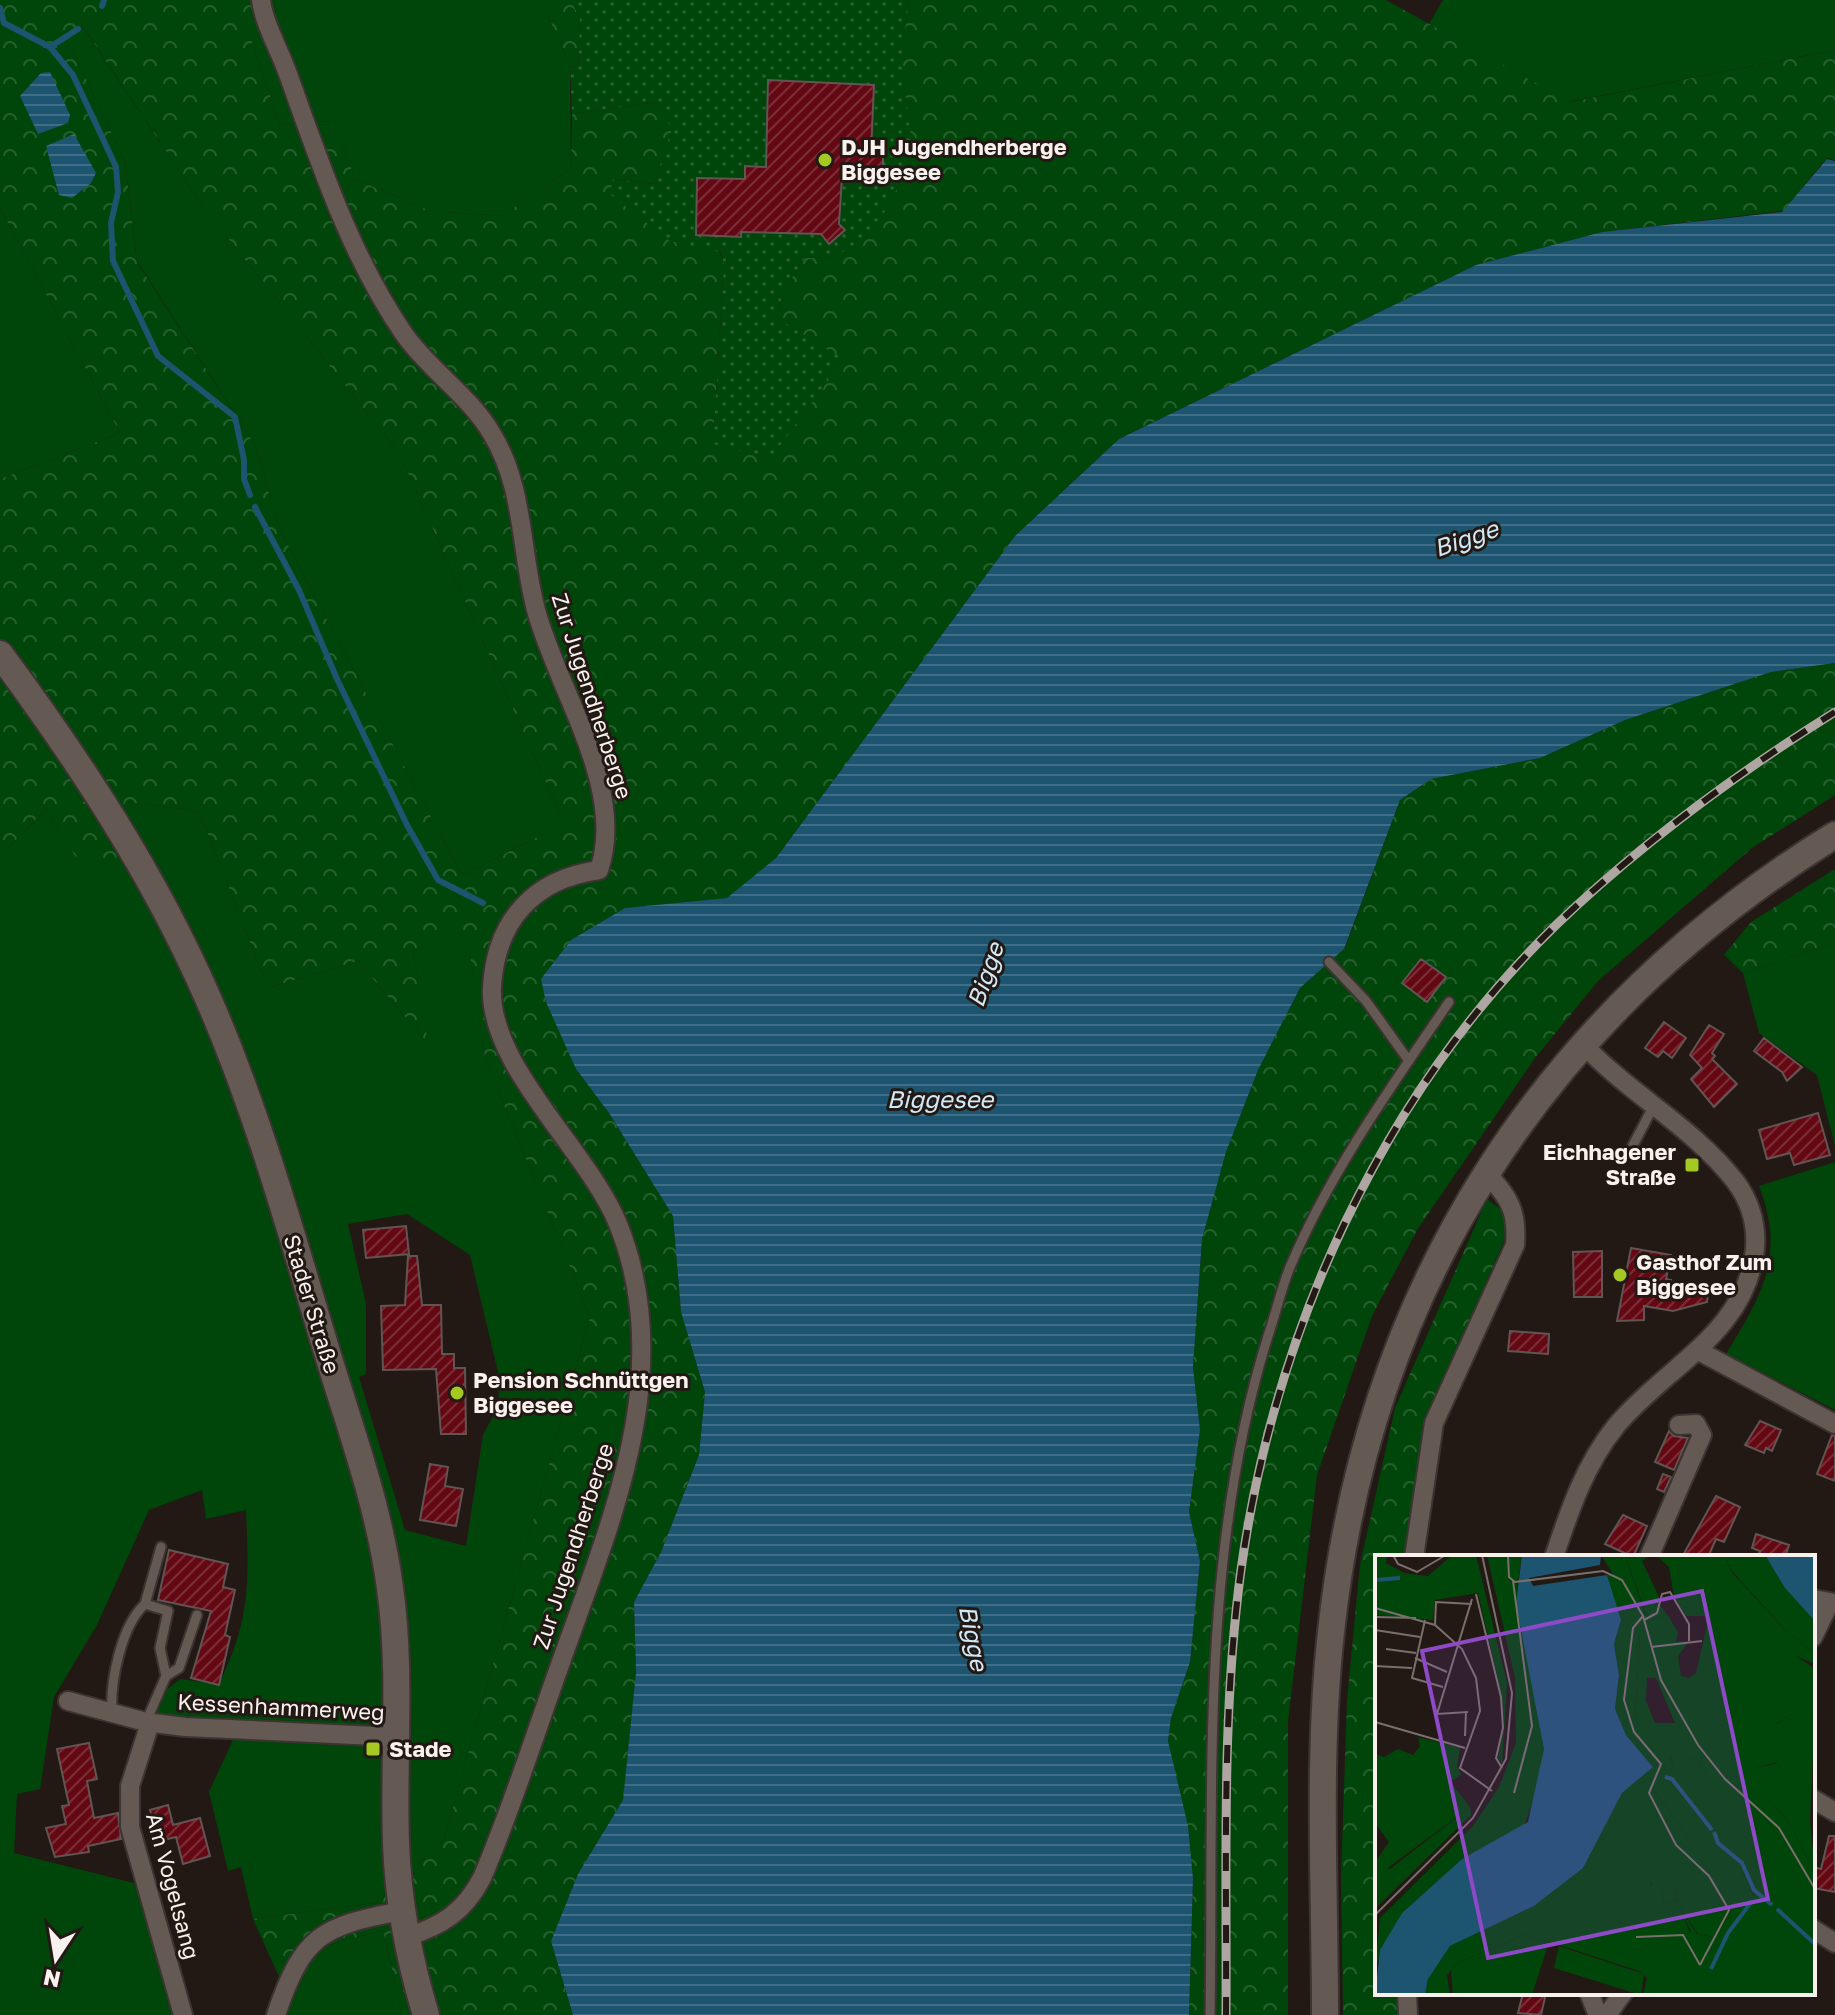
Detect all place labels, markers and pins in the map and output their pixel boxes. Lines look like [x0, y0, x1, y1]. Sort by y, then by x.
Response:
place label: DJH Jugendherberge Biggesee [841, 133, 1067, 185]
marker: DJH Jugendherberge Biggesee [816, 151, 834, 169]
place label: Eichhagener Straße [1543, 1138, 1676, 1190]
marker: Eichhagener Straße [1683, 1156, 1701, 1174]
place label: Gasthof Zum Biggesee [1636, 1248, 1772, 1300]
marker: Gasthof Zum Biggesee [1611, 1266, 1629, 1284]
place label: Pension Schnüttgen Biggesee [473, 1366, 689, 1418]
marker: Pension Schnüttgen Biggesee [448, 1384, 466, 1402]
place label: Stade [389, 1735, 452, 1762]
marker: Stade [364, 1740, 382, 1758]

